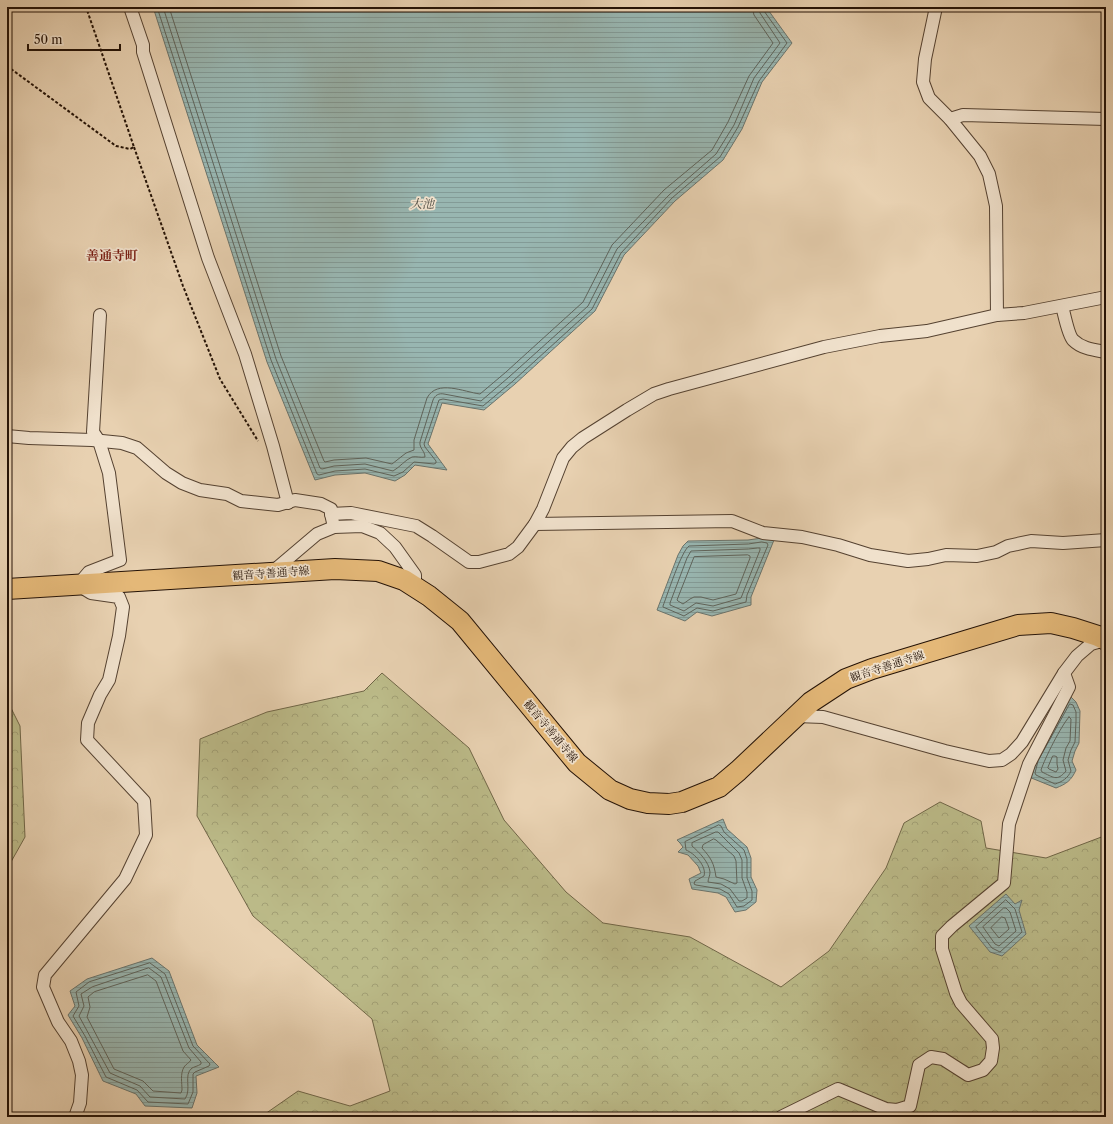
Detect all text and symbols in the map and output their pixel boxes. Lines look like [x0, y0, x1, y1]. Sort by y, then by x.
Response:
scale bar [28, 26, 120, 52]
text: 50 m [34, 32, 63, 47]
water label: 大池 [410, 196, 436, 211]
district label: 善通寺町 [86, 247, 138, 263]
street label: 観音寺善通寺線 [232, 563, 310, 583]
street label: 観音寺善通寺線 [848, 647, 926, 685]
street label: 観音寺善通寺線 [521, 697, 581, 765]

